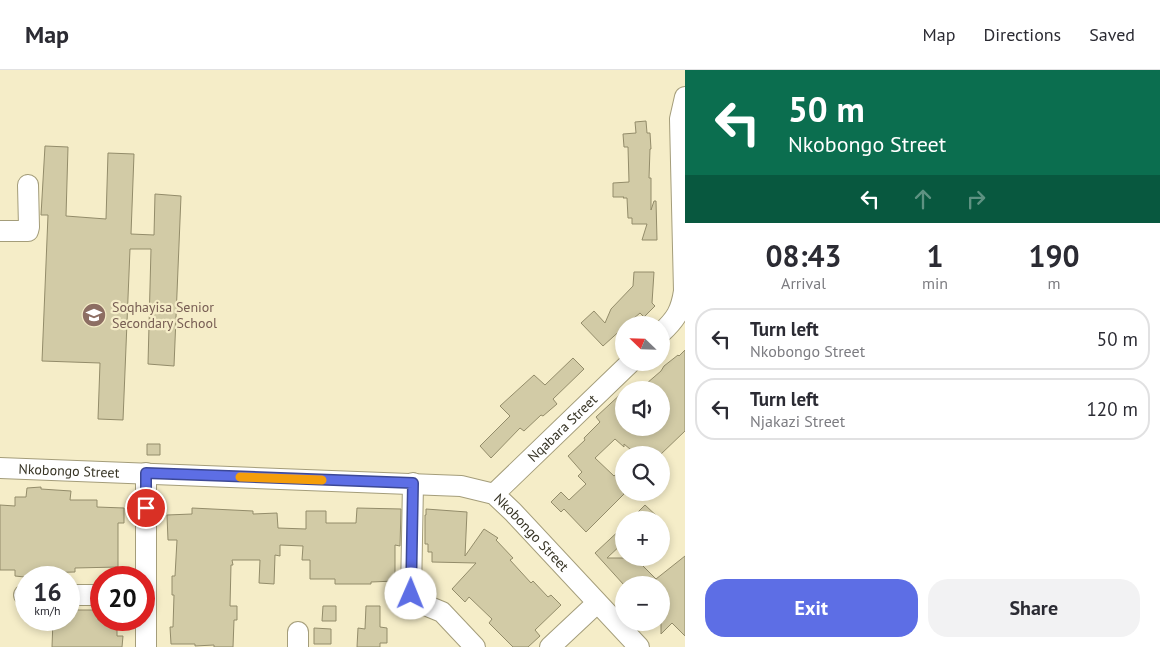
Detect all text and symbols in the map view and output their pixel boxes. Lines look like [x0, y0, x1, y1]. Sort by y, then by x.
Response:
text: Map [25, 19, 69, 50]
text: Map [923, 23, 955, 46]
text: Directions [983, 23, 1061, 46]
text: Saved [1089, 23, 1135, 46]
text: 50 m [788, 86, 865, 132]
icon: left [705, 90, 770, 155]
text: Nkobongo Street [788, 130, 946, 158]
icon: left [856, 185, 884, 213]
icon: ahead [909, 185, 937, 213]
icon: right [962, 185, 990, 213]
text: 08:43 [765, 236, 842, 275]
text: 1 [927, 236, 944, 275]
text: 190 [1028, 236, 1080, 275]
text: Arrival [781, 273, 826, 293]
text: min [922, 273, 948, 293]
text: m [1048, 273, 1061, 293]
place label: Soqhayisa Senior Secondary School [112, 298, 217, 332]
school or university icon: Soqhayisa Senior Secondary School [81, 302, 107, 328]
north arrow [615, 316, 670, 371]
map controls [615, 316, 670, 631]
text: Turn left [750, 317, 819, 341]
icon: left [707, 325, 735, 353]
text: 50 m [1097, 327, 1138, 351]
text: Nkobongo Street [750, 341, 865, 361]
button: sound [615, 381, 670, 436]
text: Turn left [750, 387, 819, 411]
street label: Nqabara Street [524, 390, 601, 466]
icon: left [707, 395, 735, 423]
text: 120 m [1086, 397, 1138, 421]
text: Njakazi Street [750, 411, 845, 431]
button: search [615, 446, 670, 501]
street label: Nkobongo Street [18, 460, 120, 482]
pin [125, 487, 167, 529]
street label: Nkobongo Street [490, 490, 573, 575]
icon: arrive [132, 494, 160, 522]
button: + [615, 511, 670, 566]
speed limit sign: 20 [90, 566, 155, 631]
position arrow [384, 567, 436, 619]
text: 16 [33, 576, 62, 608]
button: − [615, 576, 670, 631]
button: Exit [705, 579, 918, 637]
button: Share [928, 579, 1140, 637]
text: km/h [34, 603, 61, 618]

